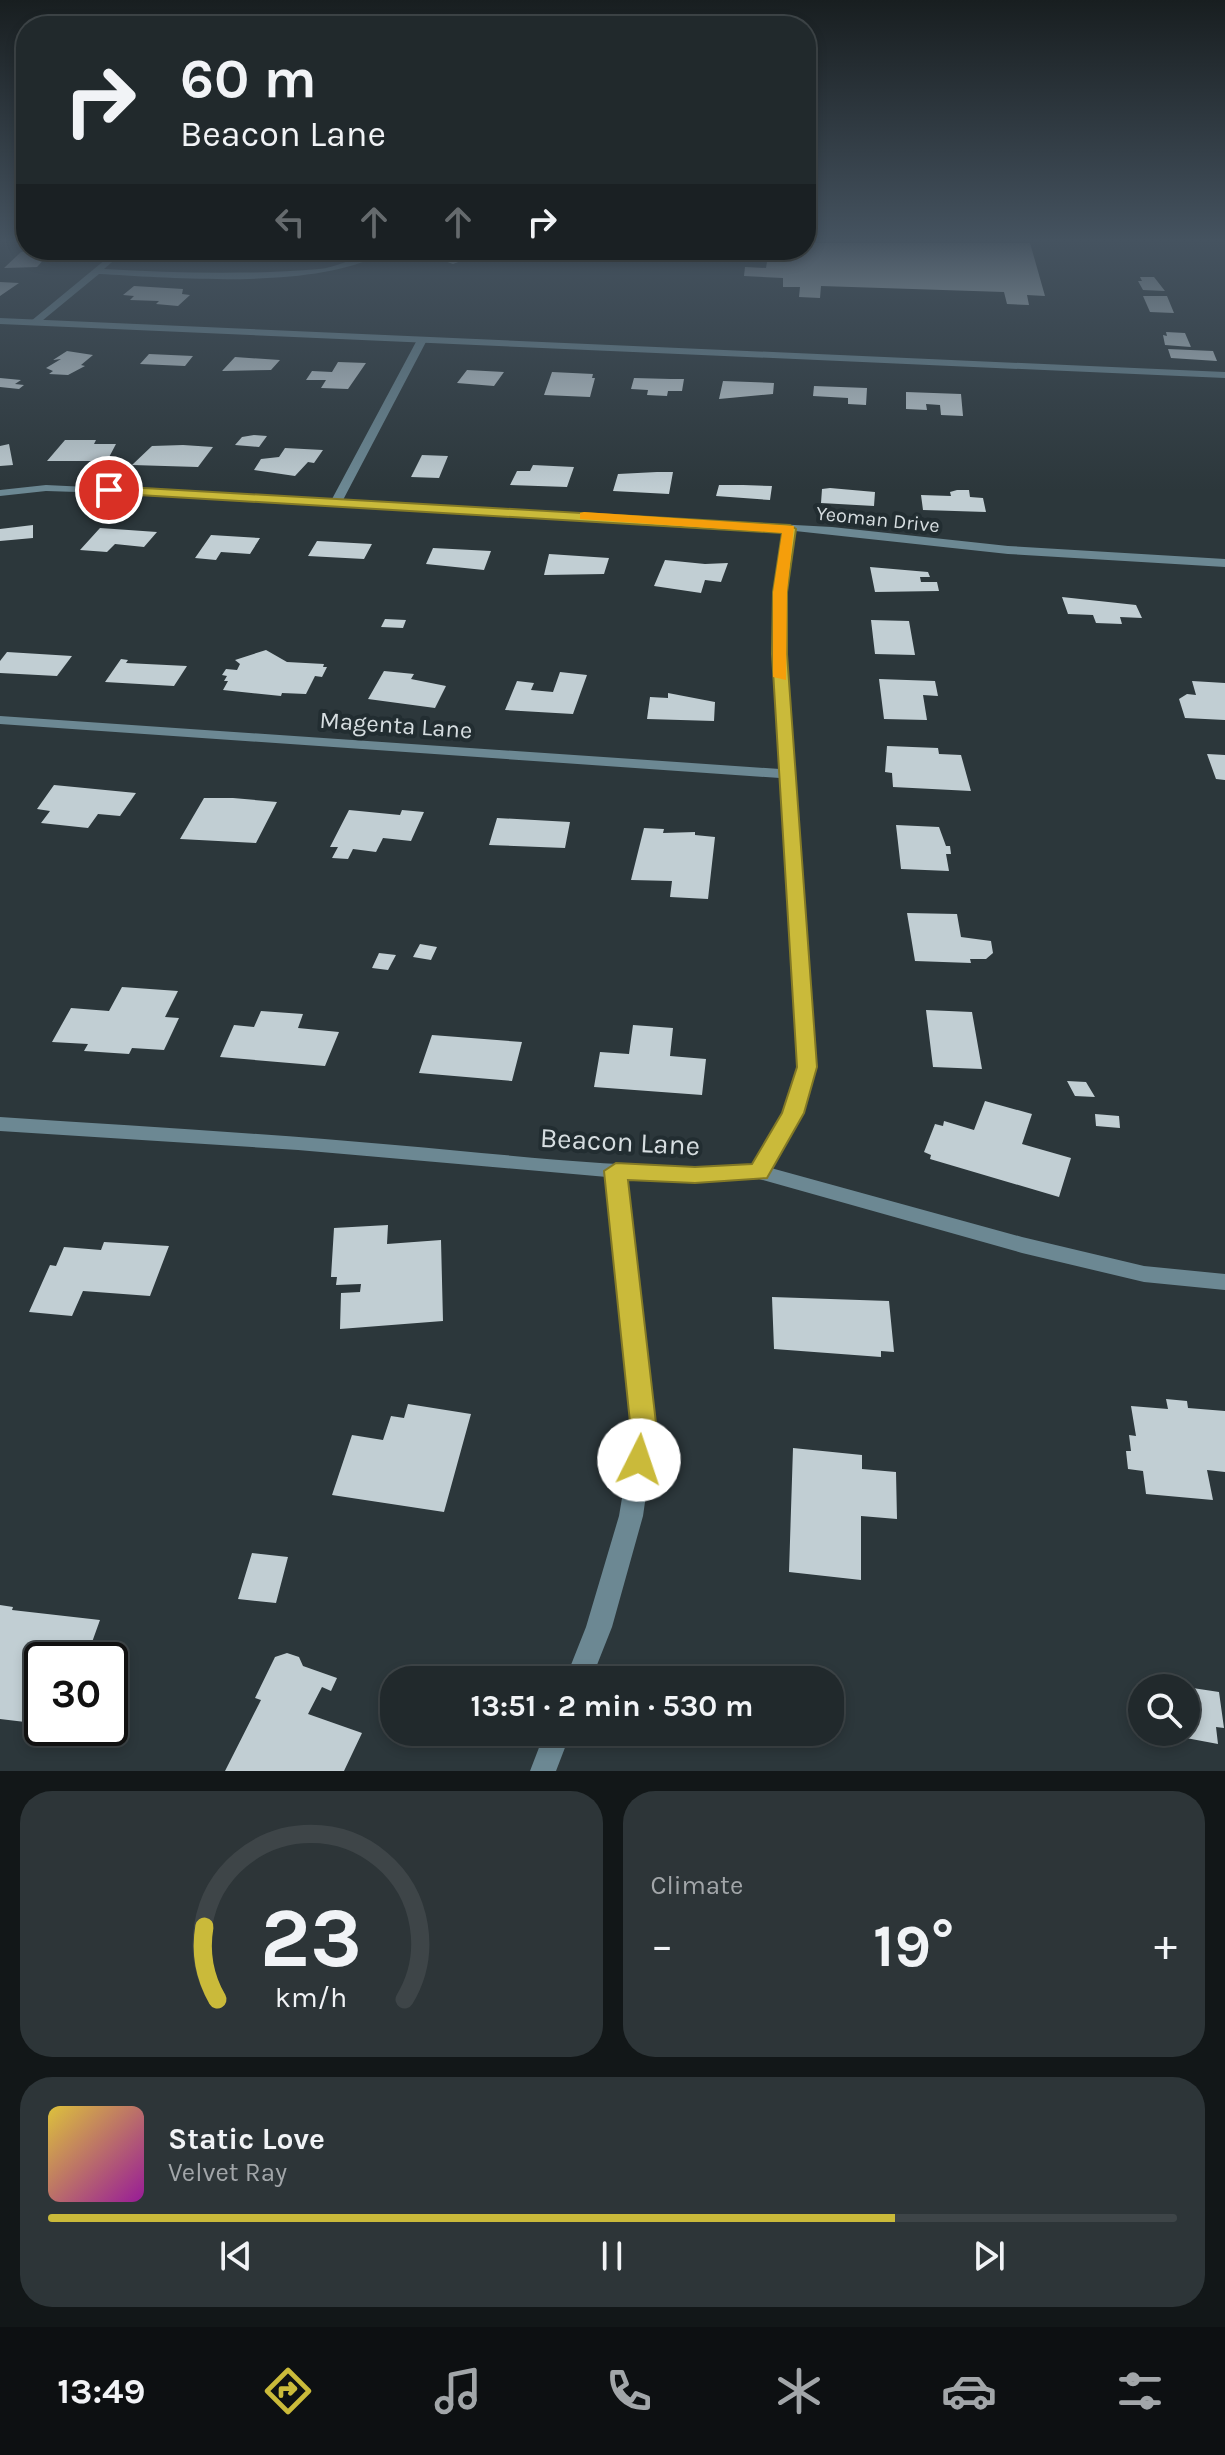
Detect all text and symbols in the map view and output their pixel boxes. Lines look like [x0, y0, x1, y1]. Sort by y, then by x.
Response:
text: 60 m [180, 46, 317, 111]
icon: right [48, 48, 152, 152]
text: Beacon Lane [180, 113, 386, 155]
icon: left [268, 200, 312, 244]
icon: ahead [352, 200, 396, 244]
icon: ahead [436, 200, 480, 244]
icon: right [520, 200, 564, 244]
pin [75, 456, 143, 524]
icon: arrive [87, 468, 131, 512]
street label: Yeoman Drive [815, 502, 941, 537]
street label: Magenta Lane [319, 706, 473, 744]
street label: Beacon Lane [539, 1121, 701, 1162]
position arrow [597, 1418, 681, 1502]
speed limit sign: 30 [24, 1642, 128, 1746]
map controls [1128, 1674, 1200, 1746]
button: search [1128, 1674, 1200, 1746]
text: 13:51 · 2 min · 530 m [471, 1688, 753, 1724]
text: Climate [651, 1870, 743, 1901]
text: 23 [260, 1890, 362, 1987]
text: 19° [873, 1911, 954, 1981]
text: − [651, 1920, 674, 1971]
text: + [1154, 1920, 1177, 1971]
text: km/h [275, 1981, 347, 2014]
text: Static Love [168, 2121, 325, 2157]
text: Velvet Ray [168, 2157, 287, 2188]
icon: previous [214, 2234, 258, 2278]
icon: pause [590, 2234, 634, 2278]
icon: next [967, 2234, 1011, 2278]
icon: directions [260, 2363, 316, 2419]
icon: music [430, 2363, 486, 2419]
icon: phone [601, 2363, 657, 2419]
icon: climate [771, 2363, 827, 2419]
icon: car [941, 2363, 997, 2419]
icon: filters [1112, 2363, 1168, 2419]
text: 13:49 [57, 2370, 146, 2412]

